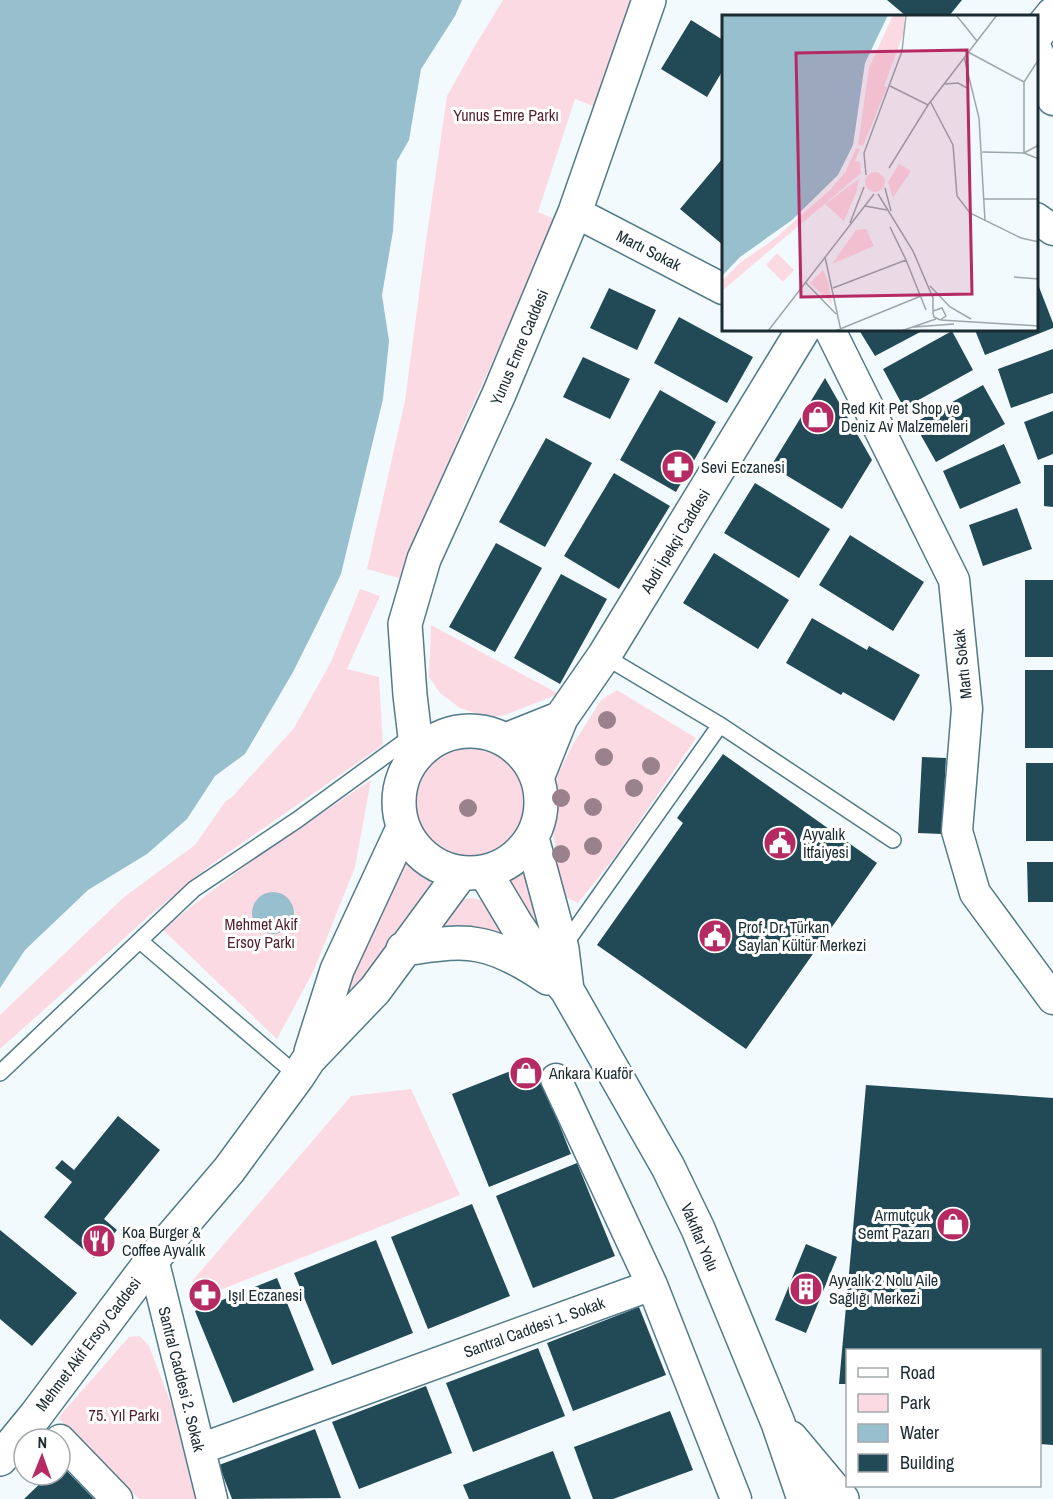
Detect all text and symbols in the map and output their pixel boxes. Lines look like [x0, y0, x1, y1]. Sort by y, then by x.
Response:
inset map [722, 15, 1038, 332]
park label: Yunus Emre Parkı [453, 104, 559, 126]
street label: Martı Sokak [613, 224, 686, 276]
street label: Yunus Emre Caddesi [485, 286, 553, 408]
place label: Red Kit Pet Shop ve Deniz Av Malzemeleri [841, 397, 968, 437]
shop icon: Red Kit Pet Shop ve Deniz Av Malzemeleri [800, 399, 836, 435]
pharmacy icon: Sevi Eczanesi [660, 449, 696, 485]
place label: Sevi Eczanesi [701, 456, 785, 478]
street label: Abdi İpekçi Caddesi [635, 485, 715, 598]
street label: Martı Sokak [947, 628, 977, 700]
place label: Ayvalık İtfaiyesi [802, 823, 849, 863]
public building icon: Ayvalık İtfaiyesi [762, 825, 798, 861]
park label: Mehmet Akif Ersoy Parkı [225, 913, 298, 953]
place label: Prof. Dr. Türkan Saylan Kültür Merkezi [738, 916, 866, 956]
public building icon: Prof. Dr. Türkan Saylan Kültür Merkezi [697, 918, 733, 954]
shop icon: Ankara Kuaför [508, 1055, 544, 1091]
place label: Ankara Kuaför [548, 1062, 634, 1084]
street label: Vakıflar Yolu [676, 1199, 724, 1275]
place label: Armutçuk Semt Pazarı [858, 1204, 930, 1244]
shop icon: Armutçuk Semt Pazarı [935, 1206, 971, 1242]
place label: Koa Burger & Coffee Ayvalık [122, 1221, 206, 1261]
restaurant icon: Koa Burger & Coffee Ayvalık [81, 1223, 117, 1259]
place label: Ayvalık 2 Nolu Aile Sağlığı Merkezi [828, 1269, 938, 1309]
building icon: Ayvalık 2 Nolu Aile Sağlığı Merkezi [788, 1271, 824, 1307]
street label: Mehmet Akif Ersoy Caddesi [30, 1272, 146, 1416]
pharmacy icon: Işıl Eczanesi [187, 1277, 223, 1313]
place label: Işıl Eczanesi [228, 1284, 302, 1306]
street label: Santral Caddesi 1. Sokak [460, 1291, 608, 1363]
street label: Santral Caddesi 2. Sokak [153, 1304, 211, 1454]
legend [846, 1349, 1041, 1487]
text: Road [900, 1360, 935, 1385]
text: Park [900, 1390, 931, 1415]
park label: 75. Yıl Parkı [89, 1404, 159, 1426]
text: Water [900, 1420, 939, 1445]
north arrow [12, 1427, 72, 1487]
text: N [37, 1431, 47, 1453]
text: Building [900, 1450, 955, 1475]

